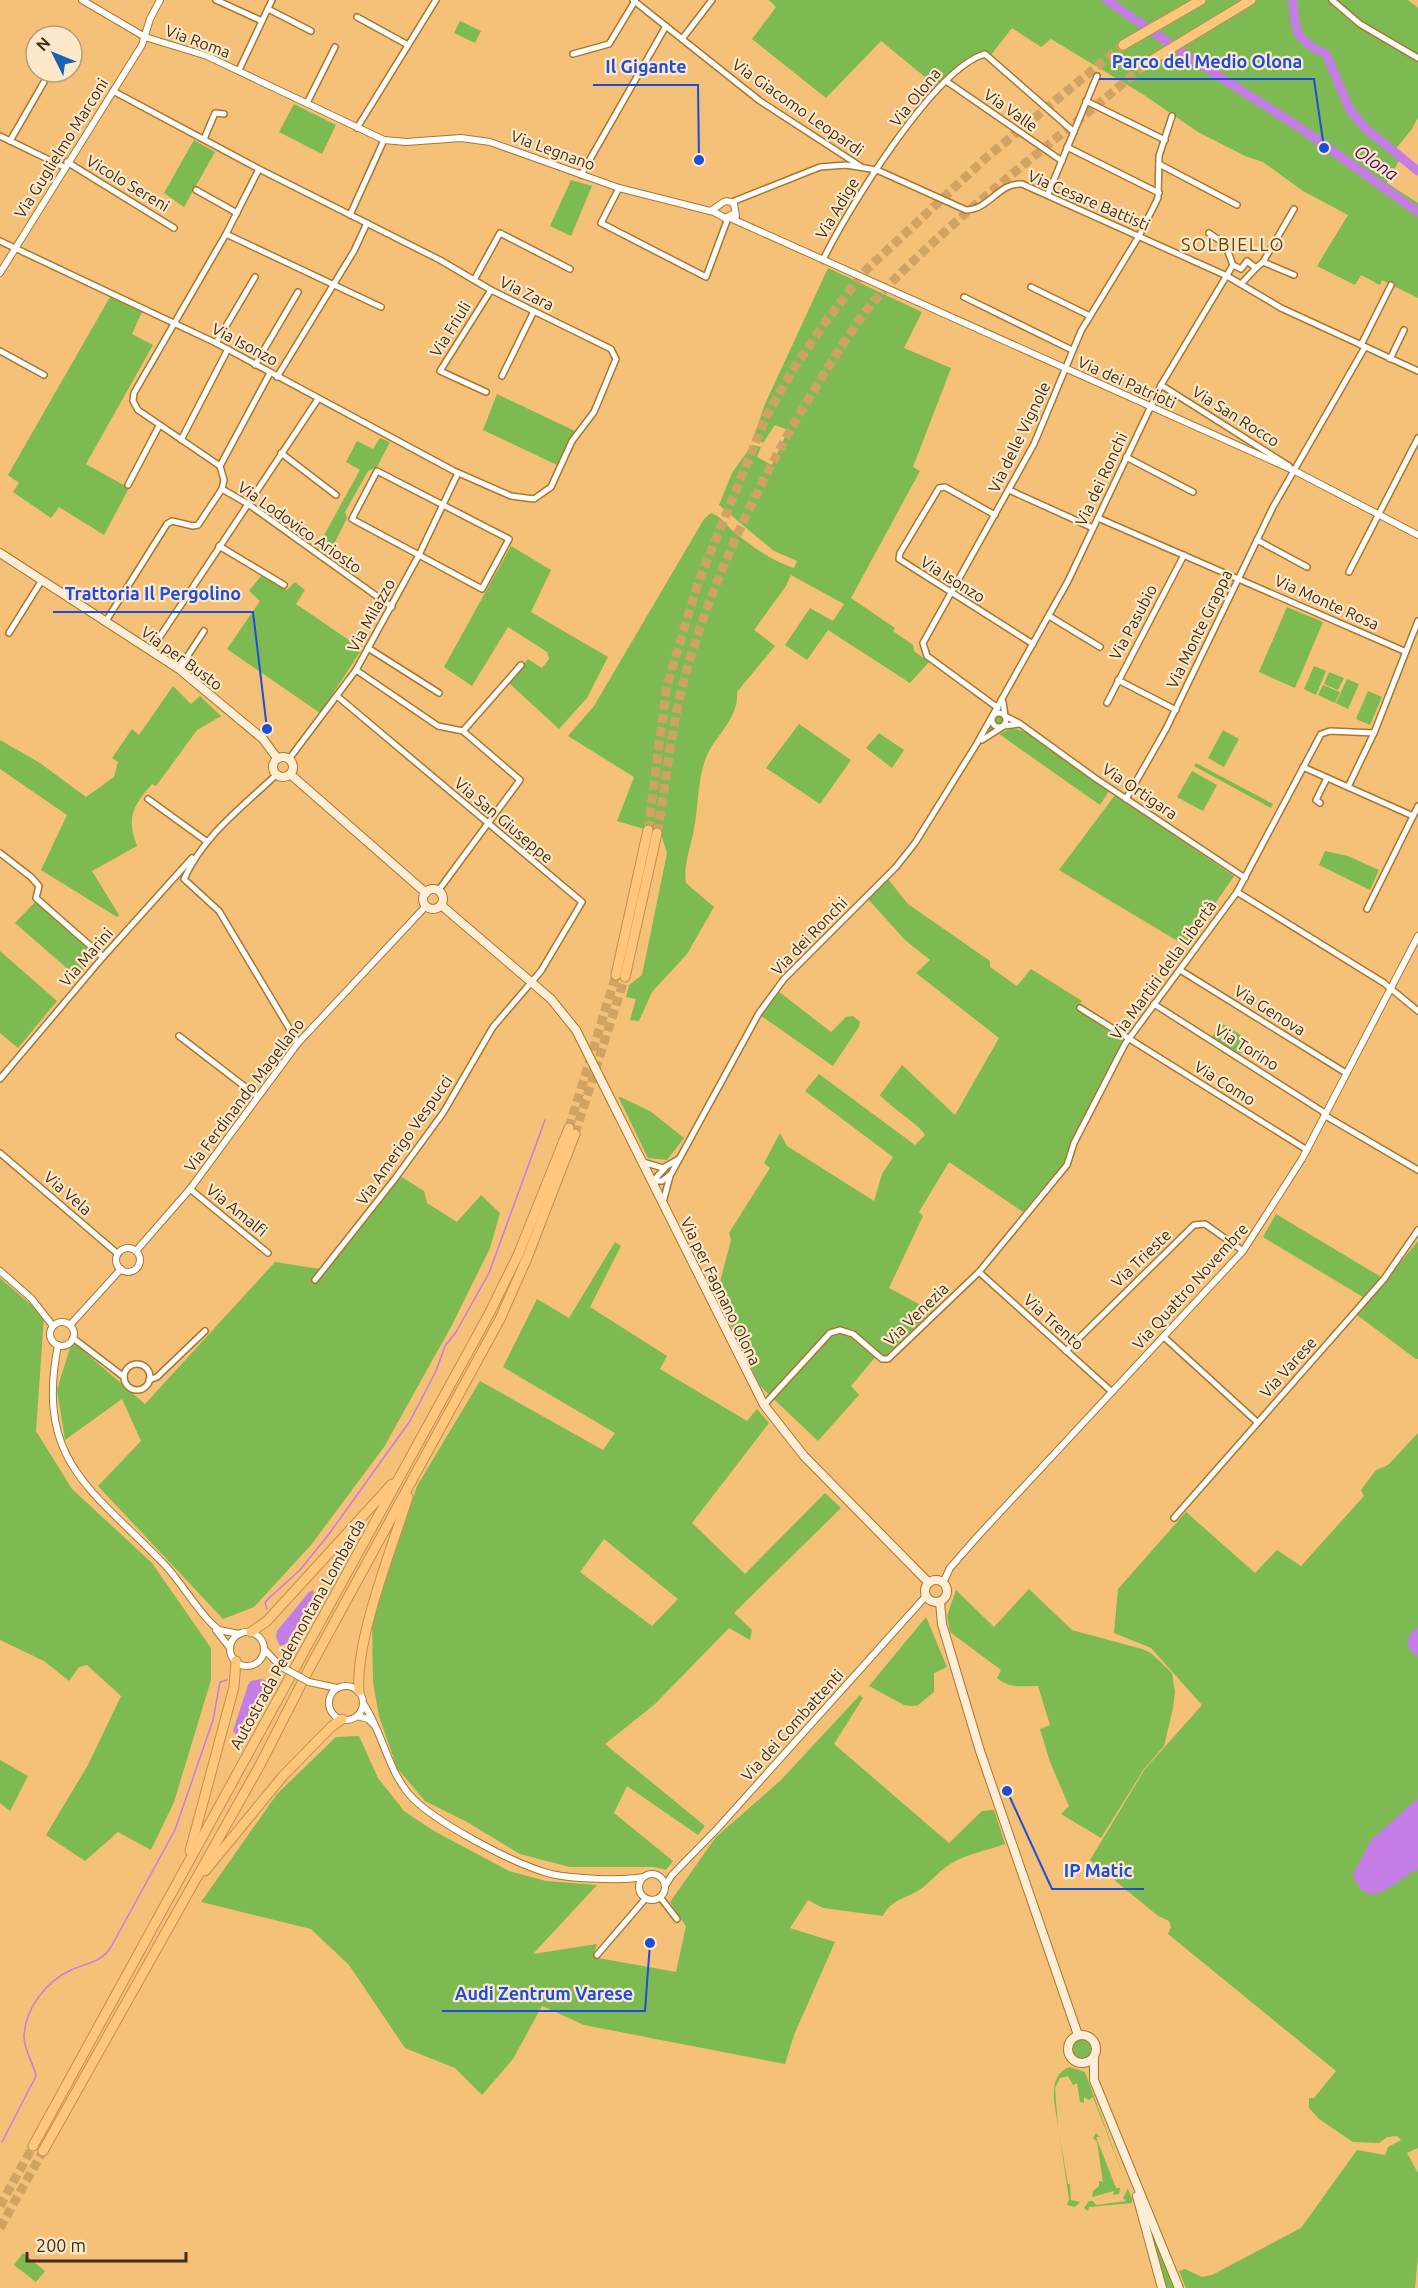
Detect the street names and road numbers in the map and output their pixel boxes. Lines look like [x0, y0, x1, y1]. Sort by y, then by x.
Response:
street label: Via Roma [163, 21, 233, 61]
street label: Via Giacomo Leopardi [729, 55, 867, 159]
street label: Via Olona [886, 64, 944, 130]
street label: Via Guglielmo Marconi [11, 75, 111, 221]
street label: Via Valle [981, 85, 1041, 135]
street label: Via Legnano [508, 126, 598, 174]
street label: Vicolo Sereni [83, 151, 173, 215]
street label: Via Cesare Battisti [1025, 166, 1153, 234]
street label: Via Adige [812, 174, 862, 242]
street label: Via Zara [497, 272, 557, 314]
street label: Via Friuli [426, 298, 474, 360]
street label: Via Isonzo [209, 319, 281, 369]
street label: Via dei Patrioti [1075, 352, 1179, 412]
street label: Via delle Vignole [984, 379, 1054, 495]
street label: Via San Rocco [1189, 382, 1283, 450]
street label: Via dei Ronchi [1071, 429, 1131, 529]
street label: Via Lodovico Ariosto [235, 477, 365, 577]
street label: Via Isonzo [917, 552, 989, 606]
street label: Via Monte Grappa [1163, 567, 1235, 691]
street label: Via Monte Rosa [1272, 571, 1382, 633]
street label: Via Milazzo [344, 575, 398, 655]
street label: Via Pasubio [1106, 581, 1160, 663]
street label: Via per Busto [138, 622, 226, 694]
street label: Via Ortigara [1099, 759, 1181, 823]
street label: Via San Giuseppe [451, 774, 557, 866]
street label: Via dei Ronchi [767, 893, 851, 979]
street label: Via Martiri della Libertà [1106, 897, 1220, 1043]
street label: Via Marini [56, 924, 116, 990]
street label: Via Genova [1231, 981, 1309, 1039]
street label: Via Ferdinando Magellano [180, 1015, 308, 1175]
street label: Via Torino [1212, 1020, 1282, 1074]
street label: Via Como [1191, 1057, 1259, 1109]
street label: Via Amerigo Vespucci [352, 1072, 456, 1208]
street label: Via Vela [40, 1167, 96, 1219]
street label: Via Amalfi [203, 1180, 271, 1240]
street label: Via per Fagnano Olona [677, 1214, 765, 1368]
street label: Via Quattro Novembre [1129, 1219, 1251, 1353]
street label: Via Trieste [1108, 1225, 1174, 1291]
street label: Via Venezia [880, 1279, 952, 1349]
street label: Via Trento [1020, 1290, 1088, 1354]
street label: Via Varese [1256, 1333, 1320, 1401]
street label: Autostrada Pedemontana Lombarda [226, 1516, 368, 1752]
street label: Via dei Combattenti [737, 1666, 847, 1784]

